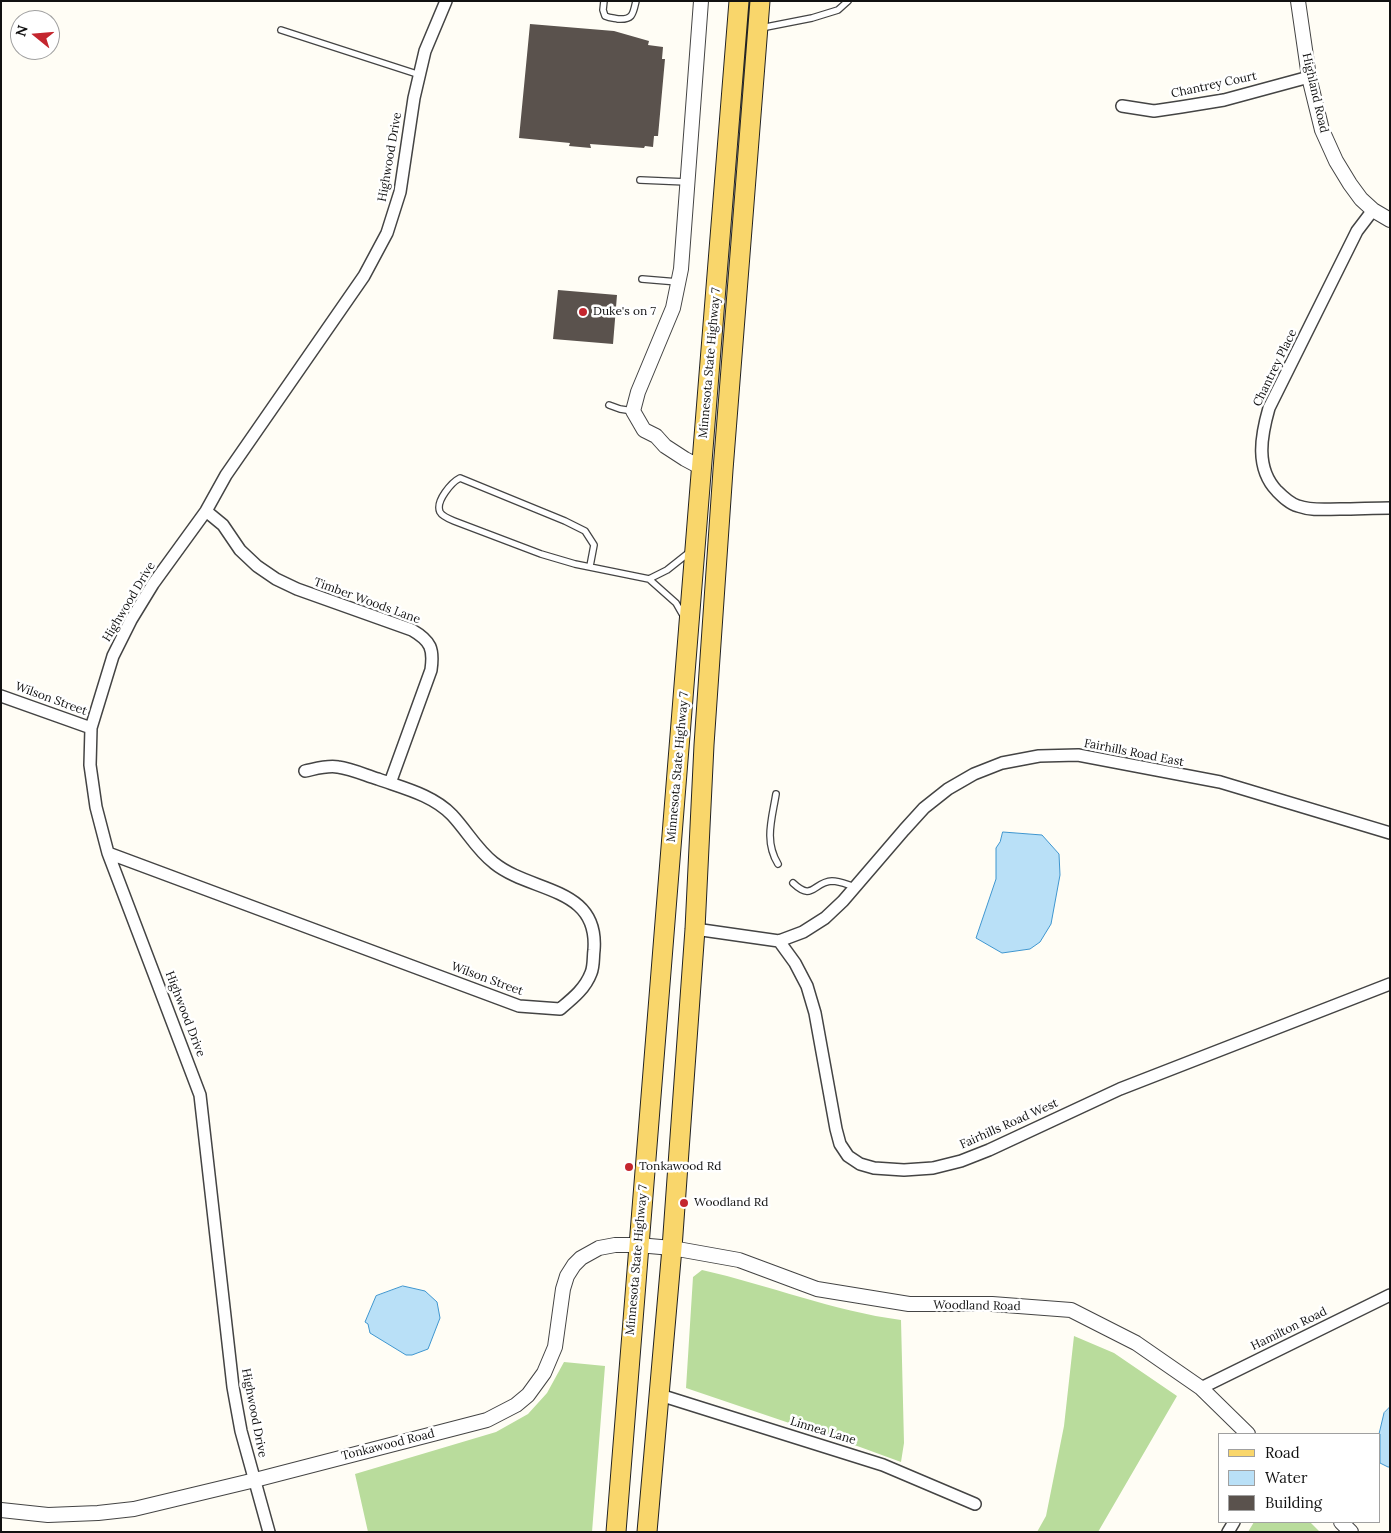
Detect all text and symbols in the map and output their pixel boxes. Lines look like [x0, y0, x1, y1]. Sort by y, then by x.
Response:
north arrow [10, 10, 60, 60]
text: N [11, 23, 32, 39]
street label: Highland Road [1299, 52, 1331, 134]
street label: Chantrey Court [1170, 69, 1258, 101]
street label: Highwood Drive [375, 111, 405, 203]
street label: Minnesota State Highway 7 [696, 287, 724, 439]
place label: Duke's on 7 [593, 305, 656, 319]
marker: Duke's on 7 [577, 306, 589, 318]
street label: Chantrey Place [1250, 327, 1300, 409]
street label: Highwood Drive [100, 559, 158, 645]
street label: Timber Woods Lane [312, 575, 422, 627]
street label: Wilson Street [13, 679, 89, 719]
street label: Minnesota State Highway 7 [664, 691, 692, 843]
street label: Fairhills Road East [1083, 736, 1185, 770]
street label: Wilson Street [449, 959, 525, 999]
street label: Highwood Drive [162, 969, 208, 1059]
street label: Fairhills Road West [958, 1096, 1060, 1152]
place label: Tonkawood Rd [639, 1160, 721, 1174]
marker: Tonkawood Rd [623, 1161, 635, 1173]
street label: Minnesota State Highway 7 [623, 1184, 651, 1336]
place label: Woodland Rd [694, 1196, 768, 1210]
marker: Woodland Rd [678, 1197, 690, 1209]
street label: Woodland Road [933, 1298, 1021, 1314]
street label: Hamilton Road [1249, 1304, 1329, 1354]
street label: Highwood Drive [238, 1367, 270, 1459]
street label: Linnea Lane [788, 1414, 858, 1448]
street label: Tonkawood Road [340, 1426, 436, 1464]
legend [1218, 1433, 1381, 1523]
text: Road [1265, 1443, 1300, 1462]
text: Water [1265, 1468, 1307, 1487]
text: Building [1265, 1493, 1322, 1512]

